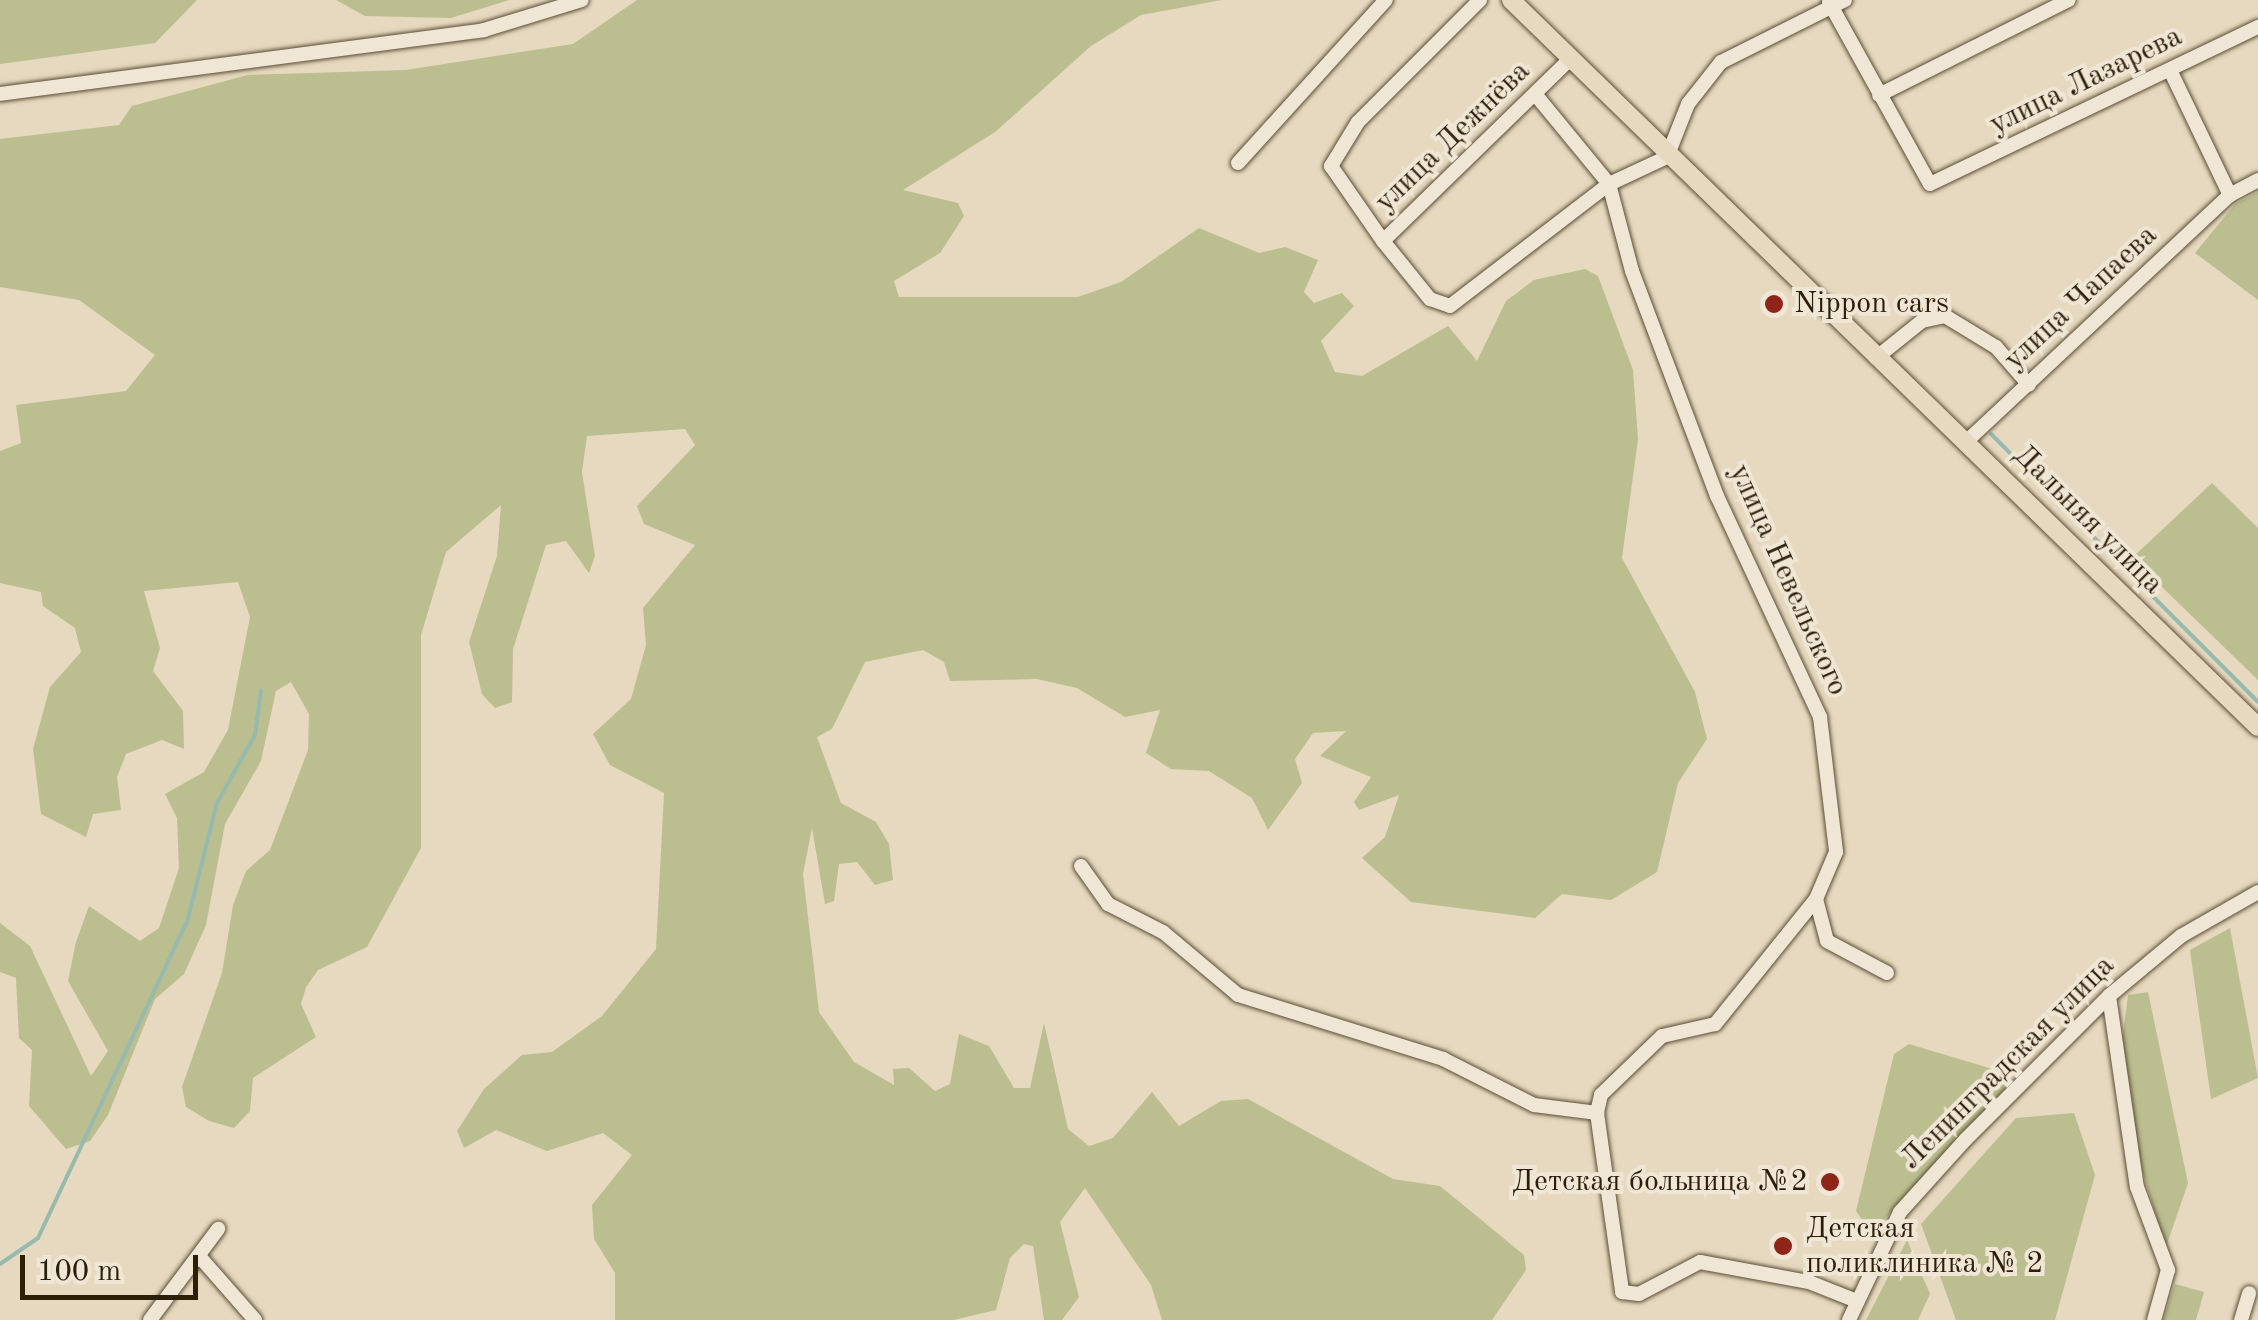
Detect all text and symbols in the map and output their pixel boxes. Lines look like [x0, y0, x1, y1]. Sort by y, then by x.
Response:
street label: улица Лазарева [1984, 19, 2188, 143]
street label: улица Дежнёва [1368, 54, 1538, 220]
street label: улица Чапаева [1997, 218, 2165, 378]
place label: Nippon cars [1794, 286, 1949, 322]
marker: Nippon cars [1763, 293, 1785, 315]
street label: Дальняя улица [2006, 438, 2170, 602]
street label: улица Невельского [1721, 459, 1855, 701]
street label: Ленинградская улица [1893, 948, 2123, 1178]
place label: Детская больница №2 [1512, 1164, 1808, 1200]
marker: Детская больница №2 [1817, 1169, 1843, 1195]
place label: Детская поликлиника № 2 [1806, 1211, 2044, 1282]
marker: Детская поликлиника № 2 [1770, 1233, 1796, 1259]
scale bar [25, 1235, 202, 1297]
text: 100 m [37, 1257, 121, 1287]

